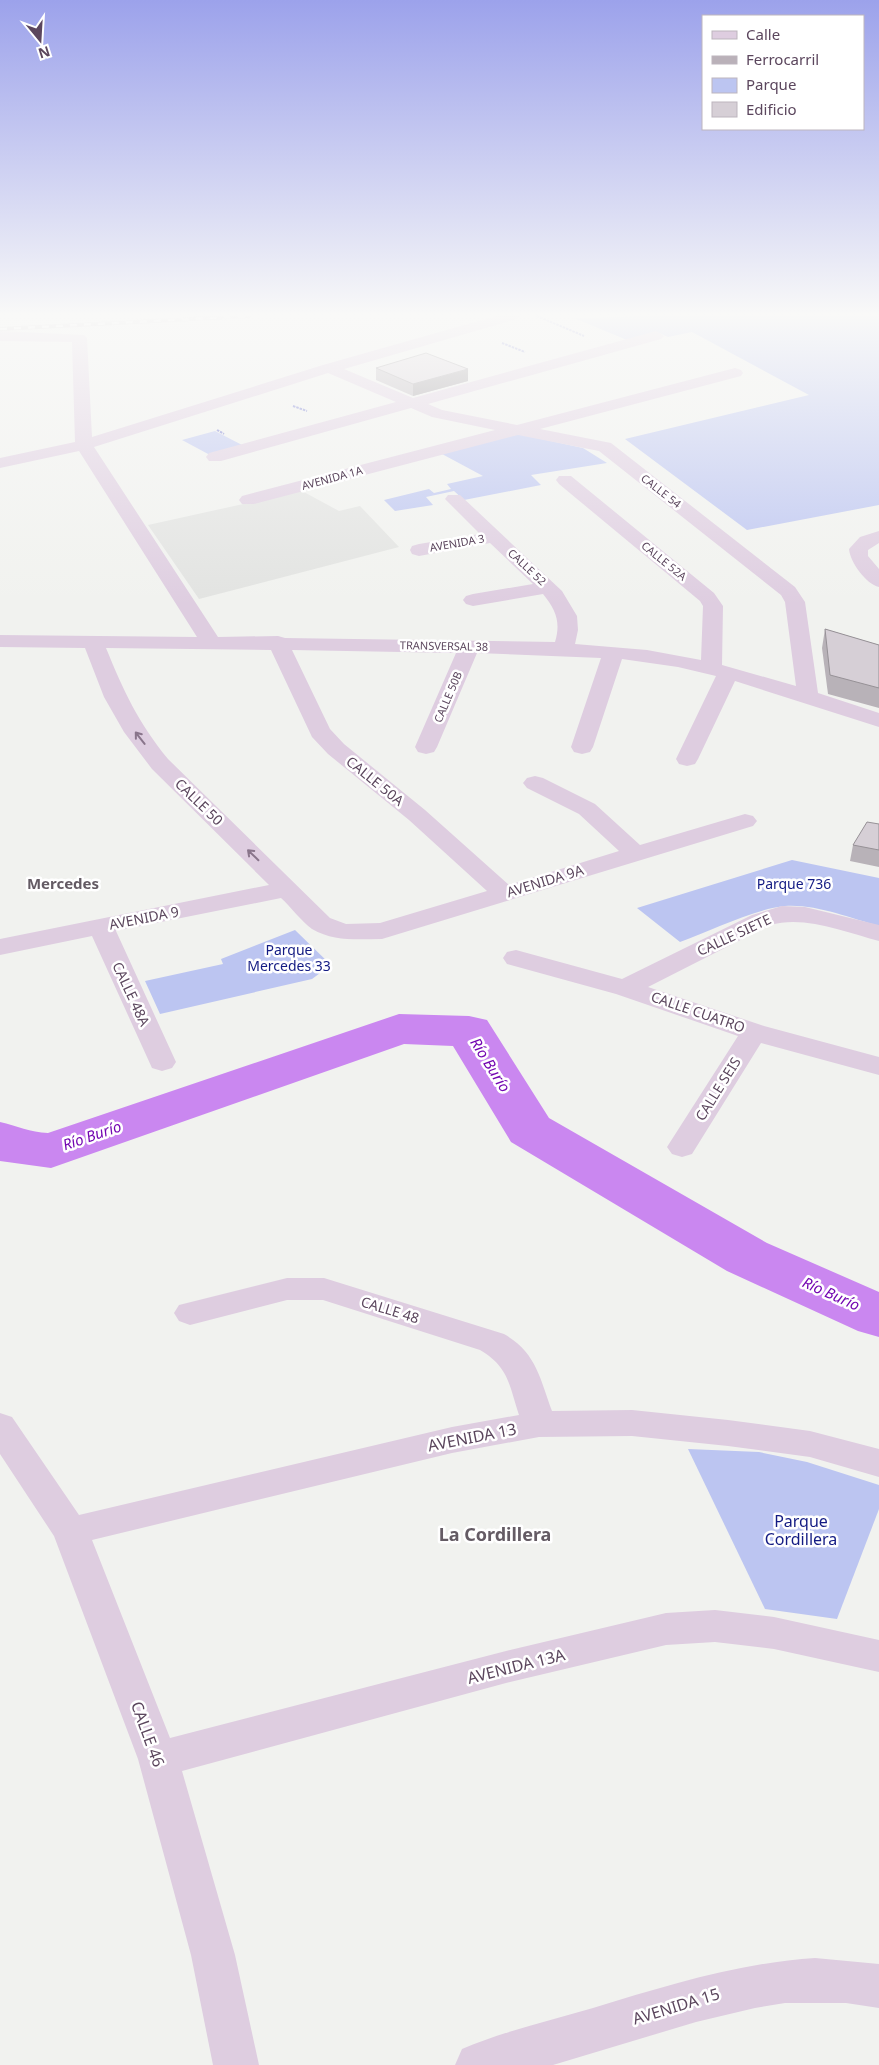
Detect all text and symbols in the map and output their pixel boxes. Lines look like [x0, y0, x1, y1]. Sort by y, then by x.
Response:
north arrow [15, 15, 65, 65]
legend [702, 15, 864, 130]
text: Calle [746, 24, 780, 44]
text: N [36, 42, 53, 64]
text: Ferrocarril [746, 49, 819, 69]
text: Parque [746, 74, 796, 94]
text: Edificio [746, 99, 797, 119]
street label: AVENIDA 1A [300, 462, 365, 493]
street label: CALLE 54 [638, 470, 685, 511]
street label: AVENIDA 3 [428, 530, 485, 555]
street label: CALLE 52A [639, 538, 691, 584]
street label: CALLE 52 [505, 545, 550, 588]
street label: TRANSVERSAL 38 [400, 637, 488, 654]
street label: CALLE 50B [430, 669, 465, 725]
one-way arrow [135, 732, 146, 745]
street label: CALLE 50A [343, 752, 408, 810]
street label: CALLE 50 [171, 774, 227, 829]
one-way arrow [247, 849, 259, 861]
street label: AVENIDA 9A [504, 860, 586, 901]
district label: Mercedes [27, 873, 99, 893]
park label: Parque 736 [757, 874, 831, 893]
street label: AVENIDA 9 [107, 901, 180, 934]
street label: CALLE SIETE [694, 909, 774, 960]
park label: Parque Mercedes 33 [247, 940, 331, 975]
street label: CALLE 48A [108, 959, 155, 1029]
street label: CALLE CUATRO [649, 987, 748, 1037]
water label: Río Burío [466, 1033, 515, 1096]
street label: CALLE SEIS [690, 1053, 745, 1124]
water label: Río Burío [60, 1116, 124, 1154]
water label: Río Burío [800, 1272, 863, 1315]
street label: CALLE 48 [359, 1292, 422, 1327]
street label: AVENIDA 13 [426, 1418, 518, 1456]
park label: Parque Cordillera [765, 1510, 837, 1550]
district label: La Cordillera [439, 1522, 551, 1546]
street label: AVENIDA 13A [465, 1643, 568, 1689]
street label: CALLE 46 [126, 1698, 170, 1770]
street label: AVENIDA 15 [630, 1982, 722, 2030]

